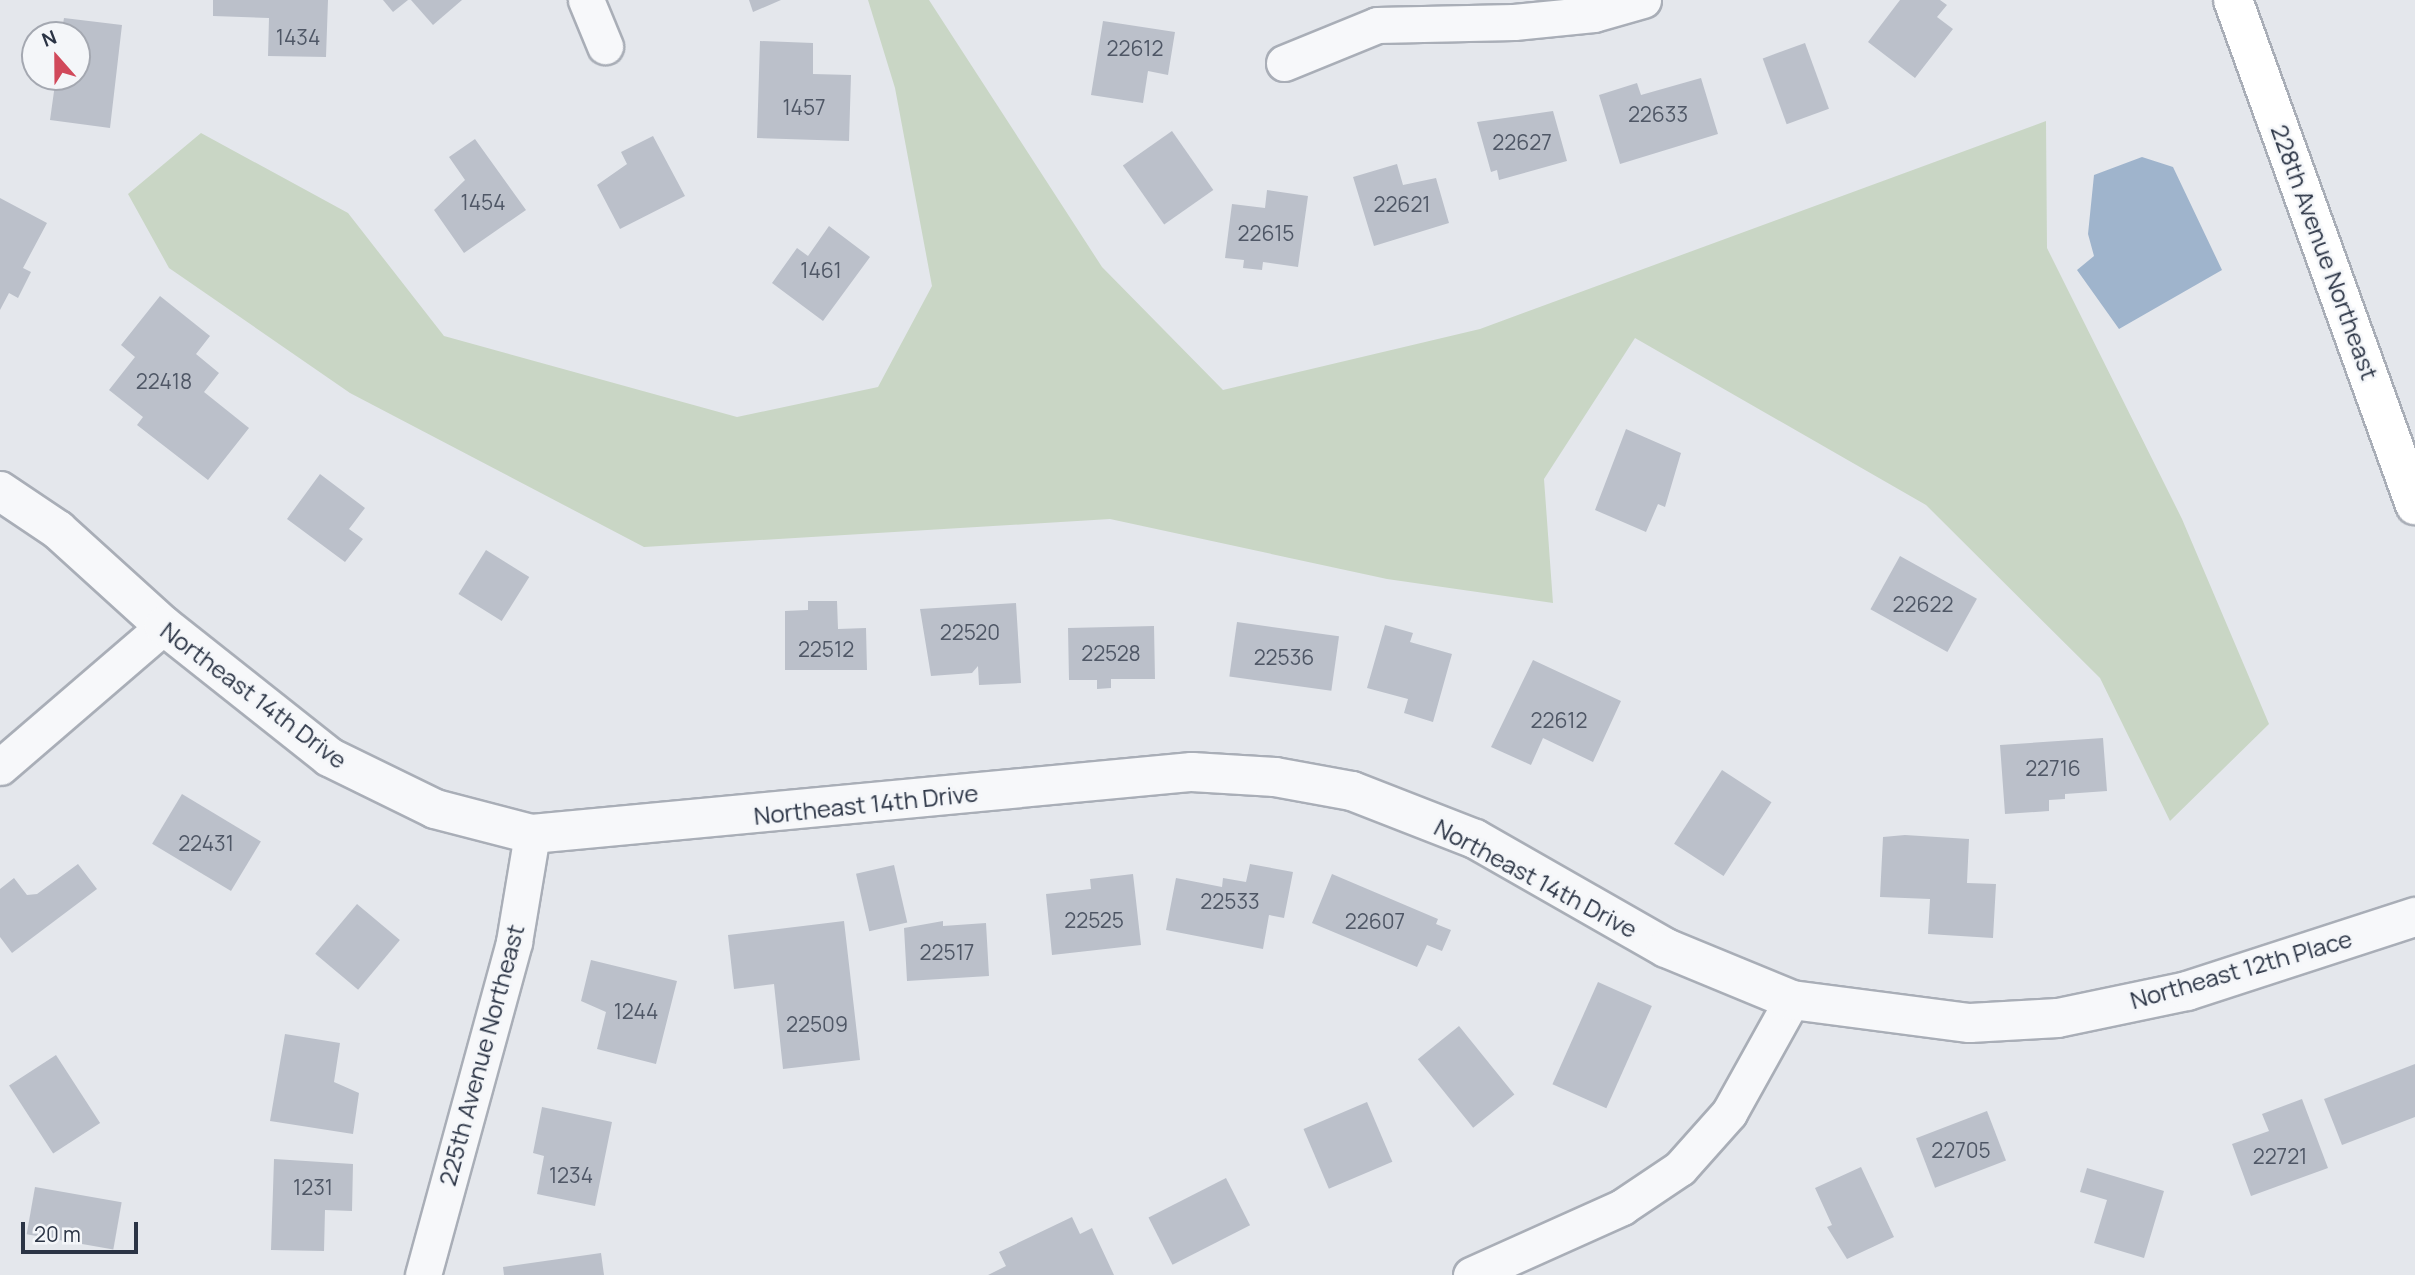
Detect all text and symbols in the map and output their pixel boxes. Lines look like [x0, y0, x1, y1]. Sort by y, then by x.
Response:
north arrow [21, 21, 91, 91]
text: N [38, 24, 60, 53]
house number: 1434 [276, 24, 320, 50]
house number: 22612 [1107, 35, 1163, 61]
house number: 1457 [782, 94, 826, 120]
house number: 22633 [1628, 101, 1688, 127]
street label: 228th Avenue Northeast [2265, 120, 2385, 384]
house number: 22627 [1492, 129, 1552, 155]
house number: 1454 [460, 189, 506, 215]
house number: 22621 [1373, 191, 1431, 217]
house number: 22615 [1238, 220, 1294, 246]
house number: 1461 [800, 257, 842, 283]
house number: 22418 [136, 368, 192, 394]
house number: 22622 [1893, 591, 1953, 617]
street label: Northeast 14th Drive [155, 616, 353, 774]
house number: 22520 [940, 619, 1000, 645]
house number: 22512 [798, 636, 854, 662]
house number: 22528 [1081, 640, 1141, 666]
house number: 22536 [1254, 644, 1314, 670]
house number: 22612 [1531, 707, 1587, 733]
house number: 22716 [2025, 755, 2081, 781]
street label: Northeast 14th Drive [752, 778, 980, 830]
street label: Northeast 14th Drive [1430, 812, 1642, 944]
house number: 22431 [178, 830, 234, 856]
house number: 22533 [1200, 888, 1260, 914]
house number: 22525 [1064, 907, 1124, 933]
house number: 22607 [1345, 908, 1405, 934]
street label: 225th Avenue Northeast [432, 921, 530, 1189]
street label: Northeast 12th Place [2127, 924, 2355, 1014]
house number: 22517 [920, 939, 974, 965]
house number: 1244 [614, 998, 658, 1024]
house number: 22509 [786, 1011, 848, 1037]
house number: 22705 [1931, 1137, 1991, 1163]
house number: 22721 [2253, 1143, 2307, 1169]
house number: 1234 [549, 1162, 593, 1188]
house number: 1231 [293, 1174, 333, 1200]
scale bar [24, 1208, 142, 1252]
text: 20 m [34, 1220, 81, 1248]

